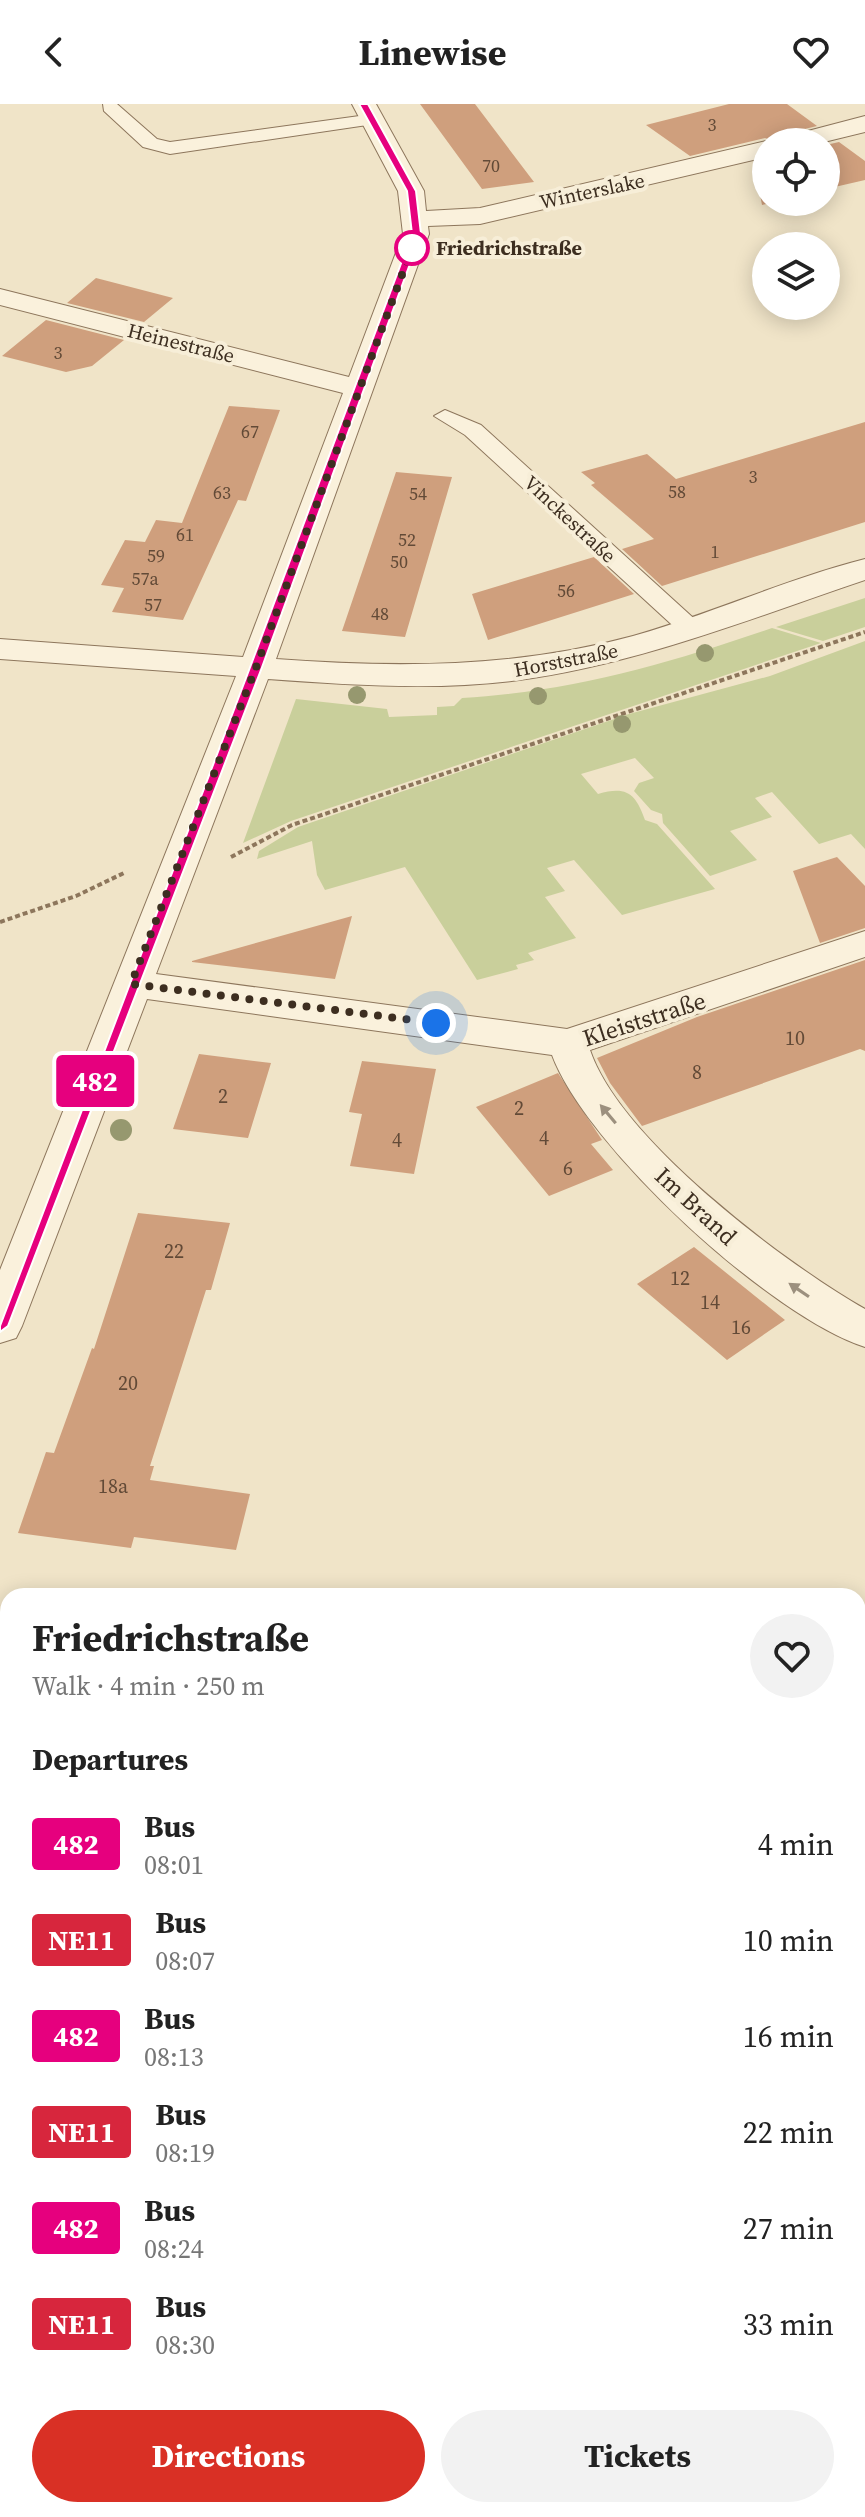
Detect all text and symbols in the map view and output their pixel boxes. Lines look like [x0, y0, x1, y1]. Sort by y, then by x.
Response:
text: Linewise [359, 28, 507, 77]
icon: back [32, 30, 76, 74]
icon: heart [789, 30, 833, 74]
house number: 3 [708, 112, 717, 137]
map controls [752, 128, 840, 320]
button: locate [752, 128, 840, 216]
house number: 70 [482, 153, 500, 178]
street label: Winterslake [537, 166, 647, 216]
marker: Friedrichstraße [395, 231, 429, 265]
button: layers [752, 232, 840, 320]
place label: Friedrichstraße [436, 234, 582, 262]
street label: Heinestraße [124, 316, 238, 370]
house number: 3 [54, 340, 63, 365]
house number: 67 [241, 419, 259, 444]
house number: 3 [749, 464, 758, 489]
street label: Vinckestraße [518, 469, 622, 569]
house number: 58 [668, 479, 686, 504]
house number: 63 [213, 480, 231, 505]
house number: 54 [409, 481, 427, 506]
house number: 61 [176, 522, 194, 547]
house number: 52 [398, 527, 416, 552]
house number: 1 [711, 539, 720, 564]
house number: 59 [147, 543, 165, 568]
house number: 50 [390, 549, 408, 574]
house number: 57a [131, 566, 159, 591]
house number: 56 [557, 578, 575, 603]
house number: 57 [144, 592, 162, 617]
house number: 48 [371, 601, 389, 626]
street label: Horststraße [512, 636, 620, 684]
street label: Kleiststraße [578, 984, 710, 1054]
your location [416, 1003, 456, 1043]
house number: 10 [785, 1024, 805, 1052]
line badge: 482 [49, 1055, 141, 1107]
house number: 8 [692, 1058, 702, 1086]
text: 482 [72, 1062, 118, 1100]
house number: 2 [218, 1082, 228, 1110]
house number: 2 [514, 1094, 524, 1122]
one-way arrow [600, 1105, 617, 1125]
house number: 4 [539, 1124, 549, 1152]
house number: 4 [392, 1126, 402, 1154]
house number: 6 [563, 1154, 573, 1182]
street label: Im Brand [648, 1159, 745, 1253]
house number: 22 [164, 1237, 184, 1265]
house number: 12 [670, 1264, 690, 1292]
one-way arrow [788, 1282, 809, 1297]
house number: 14 [700, 1288, 720, 1316]
house number: 16 [731, 1313, 751, 1341]
house number: 20 [118, 1369, 138, 1397]
house number: 18a [98, 1472, 129, 1500]
text: Friedrichstraße [32, 1612, 309, 1664]
button: heart [750, 1614, 834, 1698]
text: Walk · 4 min · 250 m [32, 1668, 265, 1704]
text: Departures [32, 1739, 188, 1780]
text: Bus [144, 1806, 195, 1847]
text: 4 min [758, 1824, 834, 1865]
text: 482 [53, 1825, 99, 1863]
text: 08:01 [144, 1847, 204, 1883]
text: Bus [155, 1902, 206, 1943]
text: 10 min [743, 1920, 834, 1961]
text: NE11 [48, 1921, 115, 1959]
text: 08:07 [155, 1943, 215, 1979]
text: Bus [144, 1998, 195, 2039]
text: 16 min [743, 2016, 834, 2057]
text: 482 [53, 2017, 99, 2055]
text: 08:13 [144, 2039, 204, 2075]
text: Bus [155, 2094, 206, 2135]
text: 22 min [743, 2112, 834, 2153]
text: NE11 [48, 2113, 115, 2151]
text: 08:19 [155, 2135, 215, 2171]
text: Bus [144, 2190, 195, 2231]
text: 27 min [743, 2208, 834, 2249]
text: 482 [53, 2209, 99, 2247]
text: 08:24 [144, 2231, 204, 2267]
text: Bus [155, 2286, 206, 2327]
text: 33 min [743, 2304, 834, 2345]
text: NE11 [48, 2305, 115, 2343]
text: 08:30 [155, 2327, 215, 2363]
button: Directions [32, 2410, 425, 2502]
button: Tickets [441, 2410, 834, 2502]

